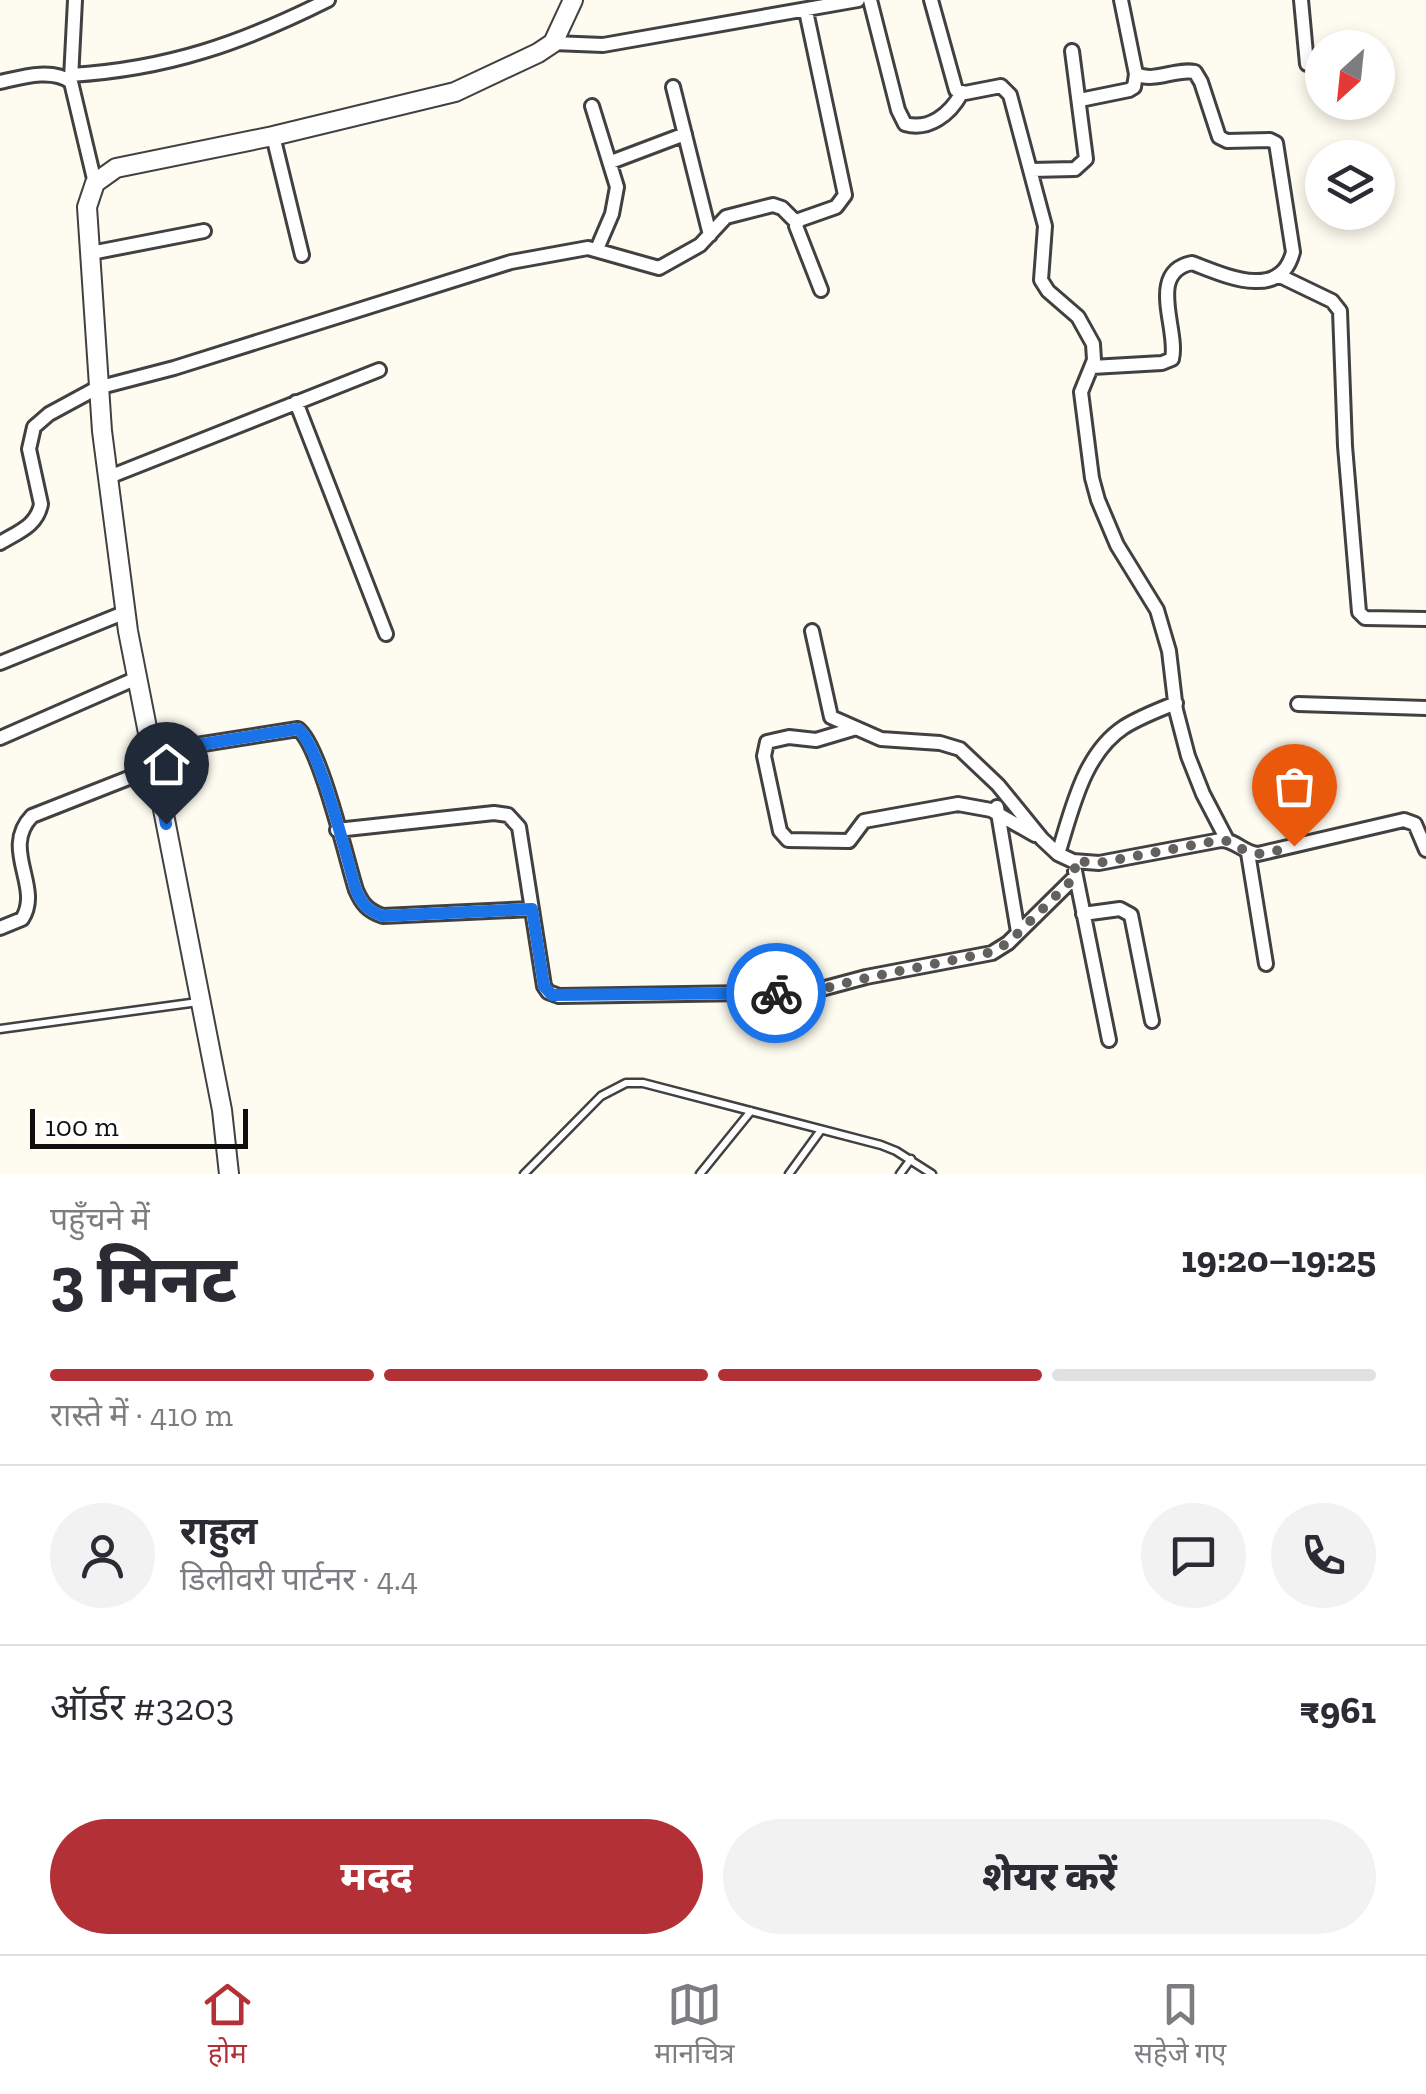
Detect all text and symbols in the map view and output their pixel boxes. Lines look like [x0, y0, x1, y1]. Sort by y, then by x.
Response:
north arrow [1305, 30, 1395, 120]
map controls [1305, 30, 1395, 230]
button: layers [1305, 140, 1395, 230]
pin [124, 722, 209, 825]
icon: home [139, 737, 194, 792]
pin [1252, 744, 1337, 847]
icon: bag [1267, 759, 1322, 814]
courier [726, 943, 826, 1043]
icon: bike [749, 966, 804, 1021]
scale bar [30, 1104, 248, 1148]
text: 100 m [45, 1110, 119, 1143]
text: पहुँचने में [50, 1200, 150, 1238]
text: 19:20–19:25 [1181, 1236, 1376, 1282]
text: 3 मिनट [50, 1241, 237, 1319]
text: रास्ते में · 410 m [50, 1396, 233, 1434]
button: person [50, 1503, 155, 1608]
button: chat [1141, 1503, 1246, 1608]
button: phone [1271, 1503, 1376, 1608]
text: राहुल [180, 1508, 257, 1554]
text: डिलीवरी पार्टनर · 4.4 [180, 1560, 418, 1598]
text: ऑर्डर #3203 [50, 1684, 234, 1730]
text: ₹961 [1299, 1687, 1376, 1733]
button: मदद [50, 1819, 703, 1934]
button: शेयर करें [723, 1819, 1376, 1934]
tab: होम [200, 1977, 255, 2074]
tab: मानचित्र [654, 1977, 734, 2074]
tab: सहेजे गए [1134, 1977, 1226, 2074]

